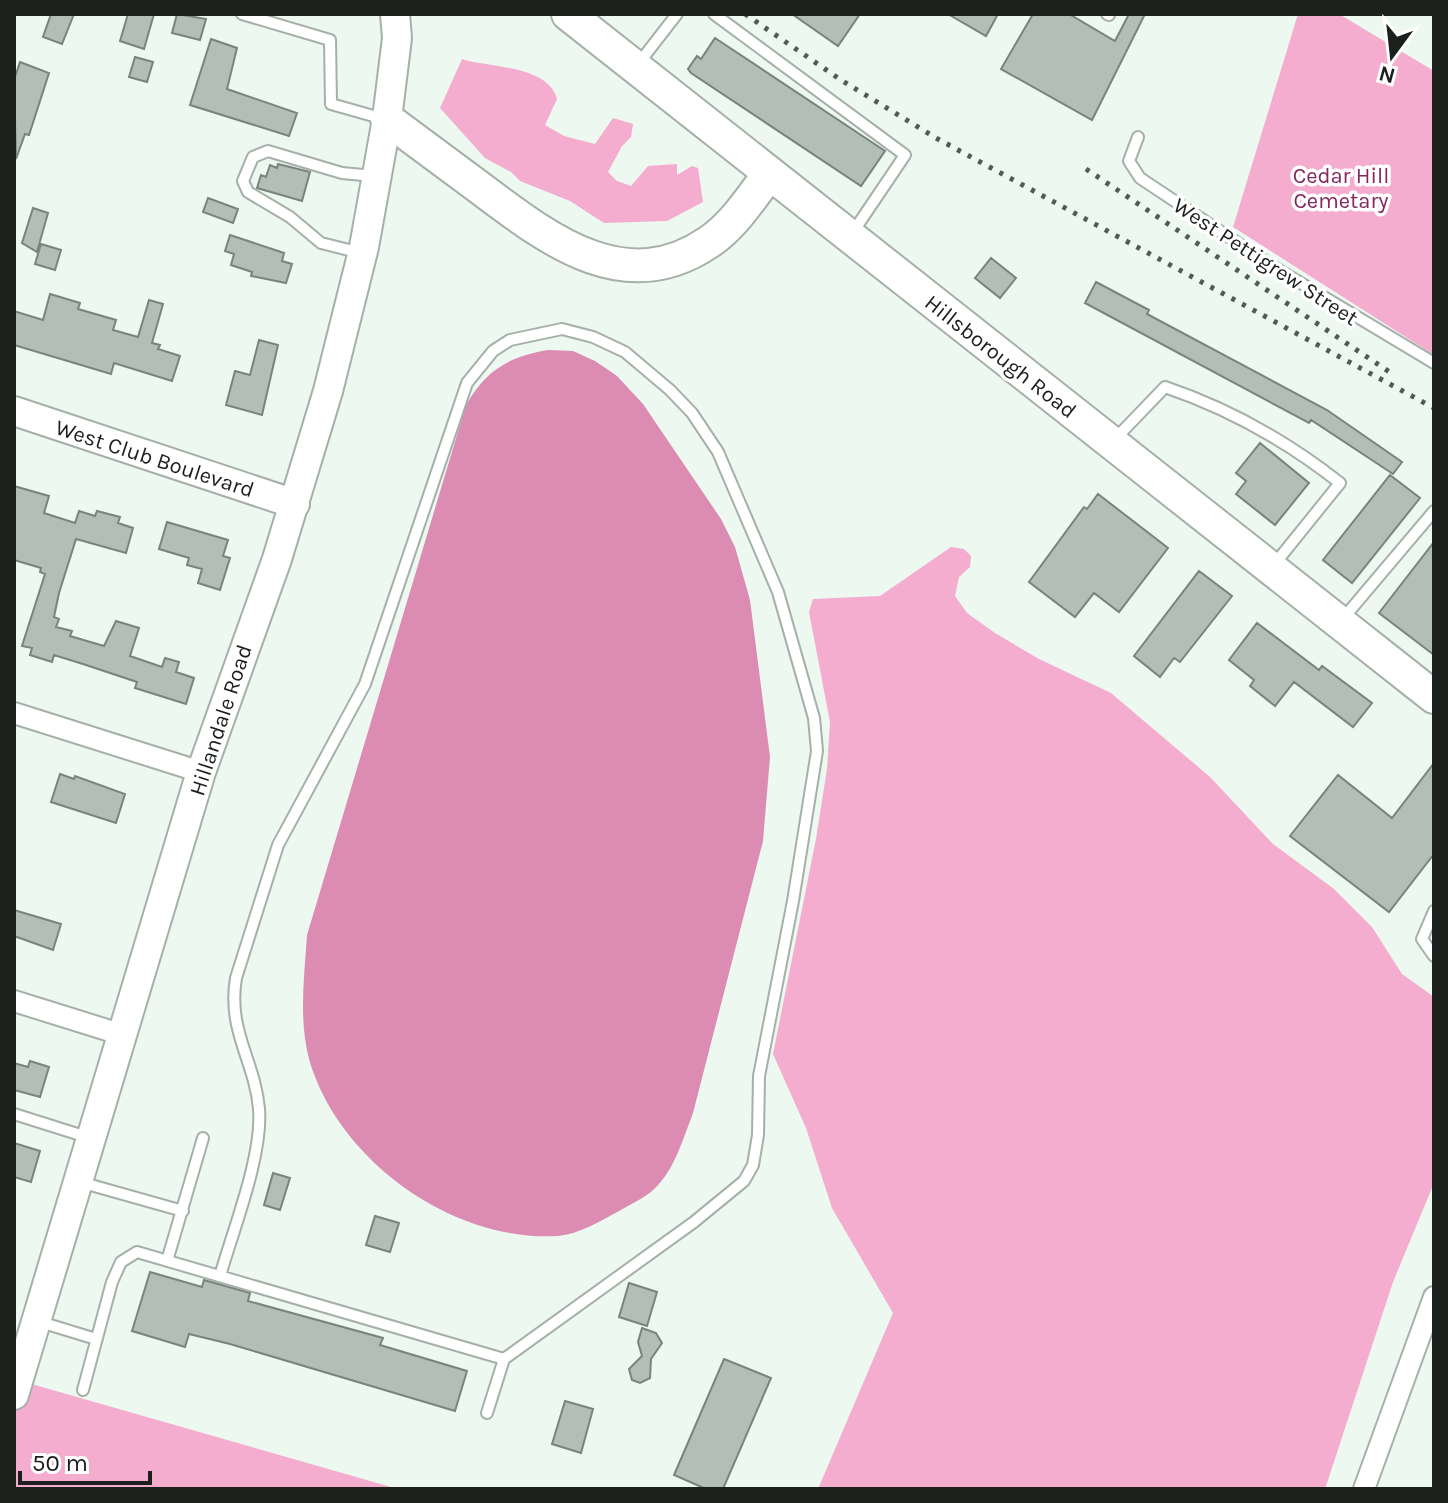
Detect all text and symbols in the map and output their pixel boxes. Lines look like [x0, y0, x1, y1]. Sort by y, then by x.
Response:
north arrow [1352, 16, 1432, 96]
text: N [1376, 60, 1398, 89]
park label: Cedar Hill Cemetary [1293, 163, 1389, 214]
street label: West Pettigrew Street [1168, 192, 1363, 331]
street label: Hillsborough Road [919, 290, 1081, 424]
street label: West Club Boulevard [52, 415, 257, 503]
street label: Hillandale Road [184, 641, 258, 799]
scale bar [20, 1435, 150, 1485]
text: 50 m [32, 1449, 88, 1477]

